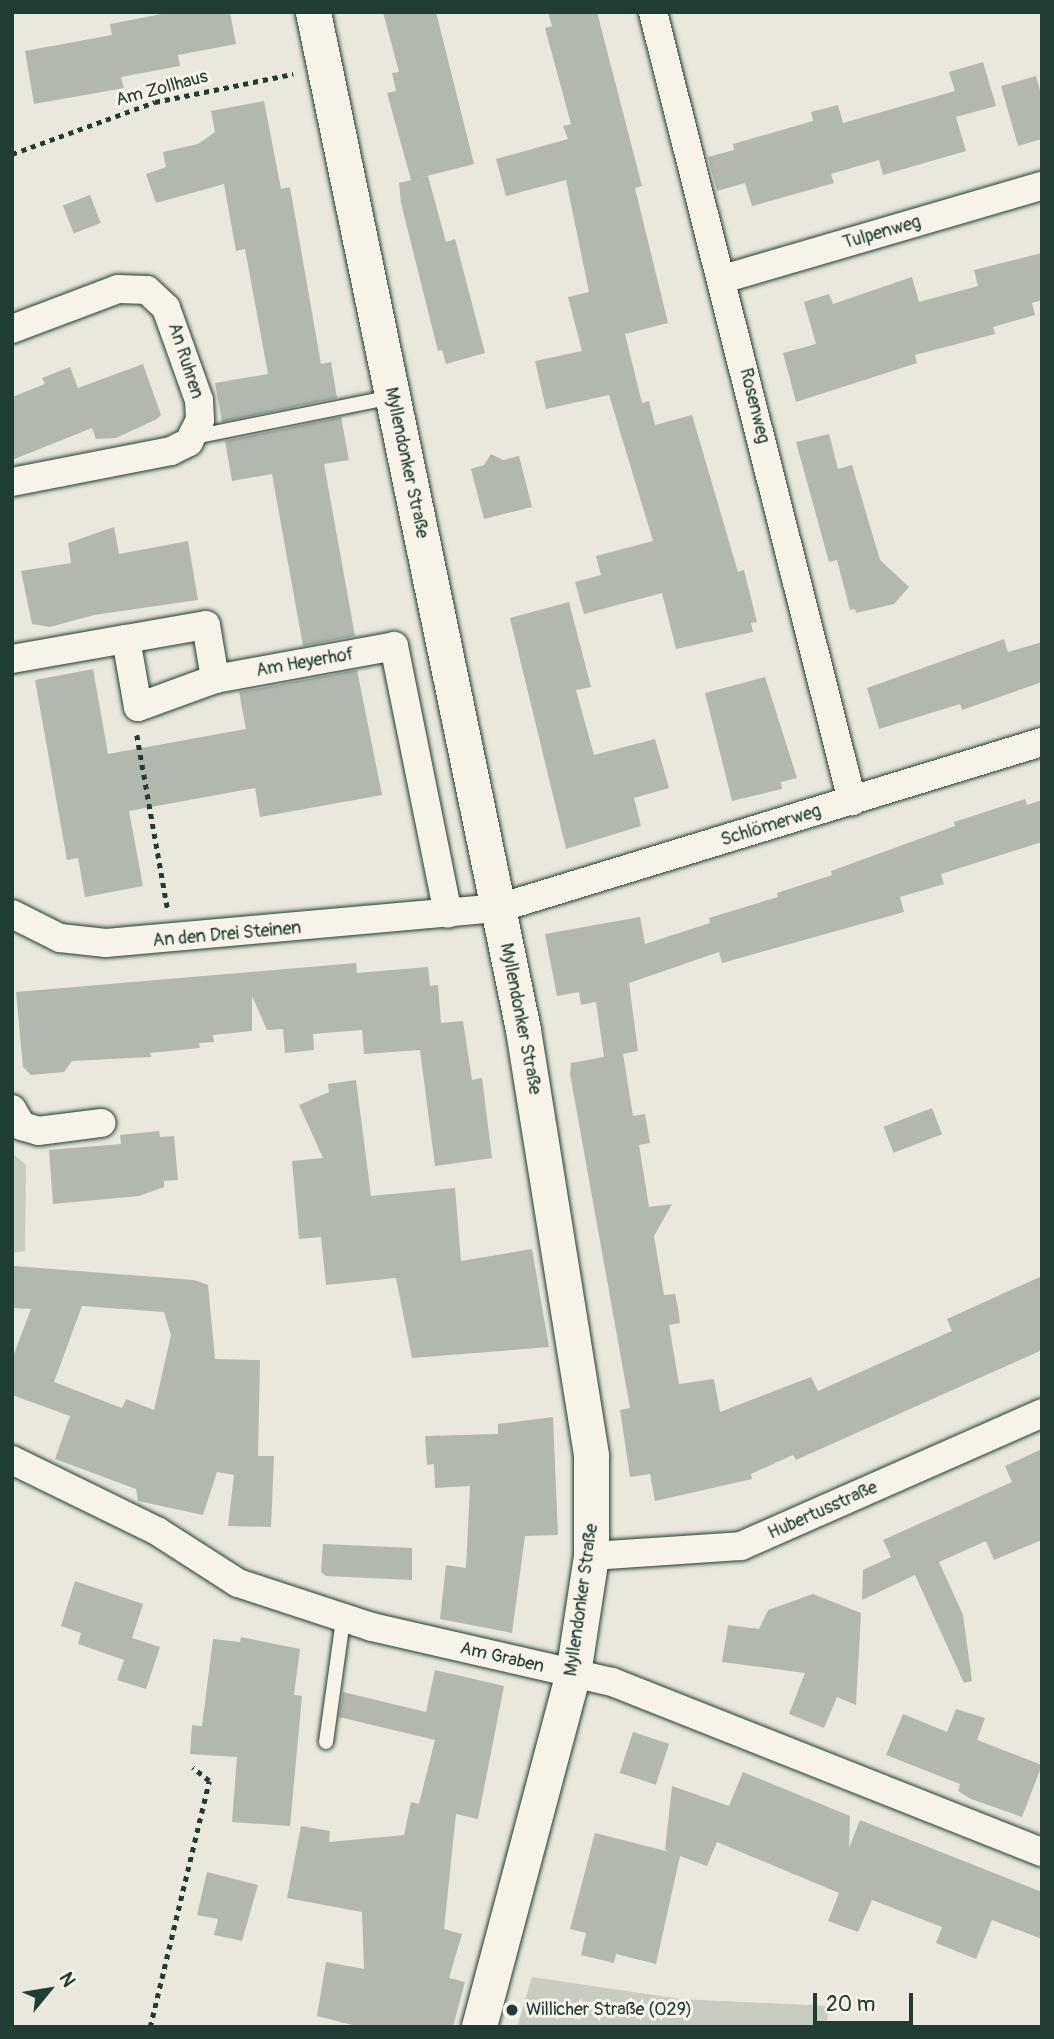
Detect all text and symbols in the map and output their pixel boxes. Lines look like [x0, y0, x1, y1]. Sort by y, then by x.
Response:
street label: Am Zollhaus [114, 66, 210, 112]
street label: Tulpenweg [841, 212, 923, 254]
street label: An Ruhren [163, 320, 207, 402]
street label: Rosenweg [734, 366, 774, 446]
street label: Myllendonker Straße [379, 385, 433, 541]
street label: Am Heyerhof [254, 644, 356, 682]
street label: Schlömerweg [718, 801, 824, 851]
street label: An den Drei Steinen [152, 918, 302, 952]
street label: Myllendonker Straße [495, 941, 545, 1097]
street label: Hubertusstraße [765, 1477, 881, 1545]
street label: Myllendonker Straße [561, 1522, 603, 1678]
street label: Am Graben [458, 1638, 546, 1678]
north arrow [14, 1955, 84, 2025]
text: N [54, 1968, 81, 1991]
scale bar [816, 1980, 916, 2024]
text: 20 m [826, 1991, 875, 2018]
place label: Willicher Straße (029) [526, 1999, 692, 2021]
marker: Willicher Straße (029) [504, 2002, 520, 2018]

